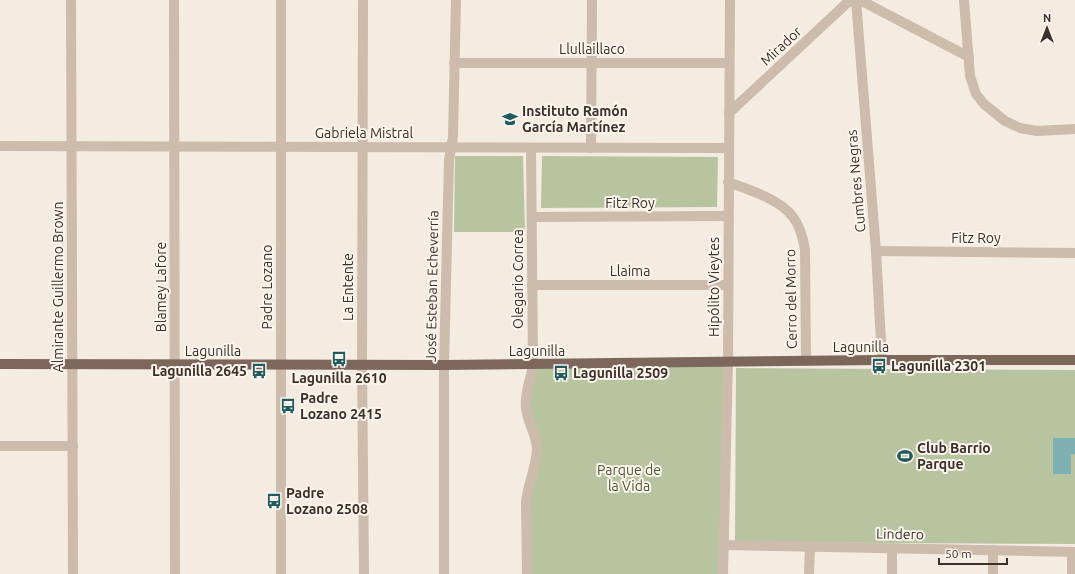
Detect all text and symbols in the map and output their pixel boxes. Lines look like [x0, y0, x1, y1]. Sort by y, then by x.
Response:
north arrow [1027, 8, 1067, 48]
text: N [1043, 12, 1051, 24]
street label: Mirador [757, 23, 805, 69]
street label: Llullaillaco [559, 41, 625, 57]
place label: Instituto Ramón García Martínez [522, 103, 628, 135]
school or university icon: Instituto Ramón García Martínez [501, 110, 519, 128]
street label: Gabriela Mistral [315, 125, 414, 141]
street label: Cumbres Negras [844, 129, 868, 233]
street label: Fitz Roy [605, 195, 655, 211]
street label: Almirante Guillermo Brown [50, 202, 66, 372]
street label: José Esteban Echeverría [423, 210, 441, 362]
street label: Olegario Correa [510, 229, 526, 329]
street label: Fitz Roy [951, 230, 1001, 246]
street label: Hipólito Vieytes [706, 237, 722, 337]
street label: Blamey Lafore [153, 242, 169, 332]
street label: Padre Lozano [259, 245, 275, 329]
street label: Cerro del Morro [782, 249, 800, 349]
street label: La Entente [340, 253, 356, 321]
street label: Llaima [610, 263, 650, 279]
street label: Lagunilla [833, 339, 889, 355]
street label: Lagunilla [185, 343, 241, 359]
street label: Lagunilla [509, 343, 565, 359]
bus stop icon: Lagunilla 2610 [330, 350, 348, 368]
bus stop icon: Lagunilla 2301 [870, 357, 888, 375]
place label: Lagunilla 2301 [891, 358, 986, 374]
bus stop icon: Lagunilla 2645 [250, 362, 268, 380]
place label: Lagunilla 2645 [152, 363, 247, 379]
bus stop icon: Lagunilla 2509 [552, 364, 570, 382]
place label: Lagunilla 2509 [573, 365, 668, 381]
place label: Lagunilla 2610 [291, 370, 387, 386]
place label: Padre Lozano 2415 [300, 390, 382, 422]
bus stop icon: Padre Lozano 2415 [279, 397, 297, 415]
place label: Club Barrio Parque [917, 440, 991, 472]
sports icon: Club Barrio Parque [896, 447, 914, 465]
park label: Parque de la Vida [597, 462, 661, 494]
place label: Padre Lozano 2508 [286, 485, 368, 517]
bus stop icon: Padre Lozano 2508 [265, 492, 283, 510]
street label: Lindero [876, 526, 924, 542]
scale bar [939, 540, 1007, 566]
text: 50 m [945, 547, 972, 560]

